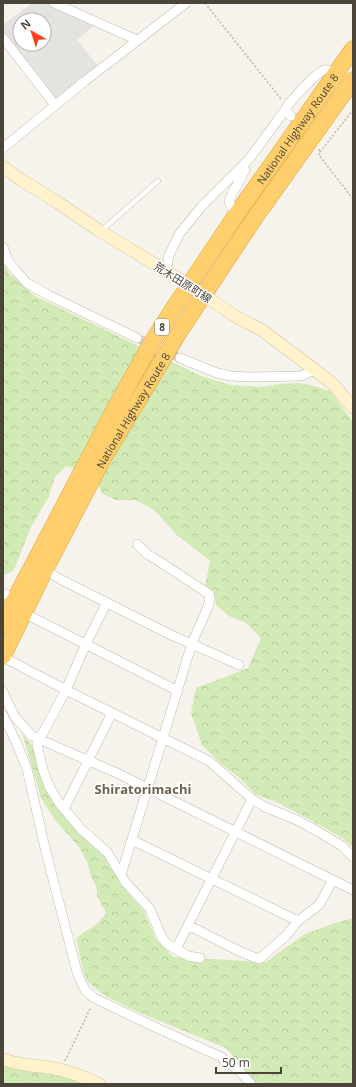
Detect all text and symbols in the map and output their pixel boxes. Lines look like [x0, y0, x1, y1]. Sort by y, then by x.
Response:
north arrow [12, 12, 52, 52]
text: N [17, 15, 34, 32]
street label: National Highway Route 8 [253, 70, 341, 187]
street label: 荒木田原町線 [151, 258, 215, 306]
road number: 8 [155, 319, 169, 335]
street label: National Highway Route 8 [92, 349, 173, 471]
district label: Shiratorimachi [95, 780, 191, 798]
scale bar [216, 1049, 281, 1075]
text: 50 m [222, 1054, 250, 1071]

